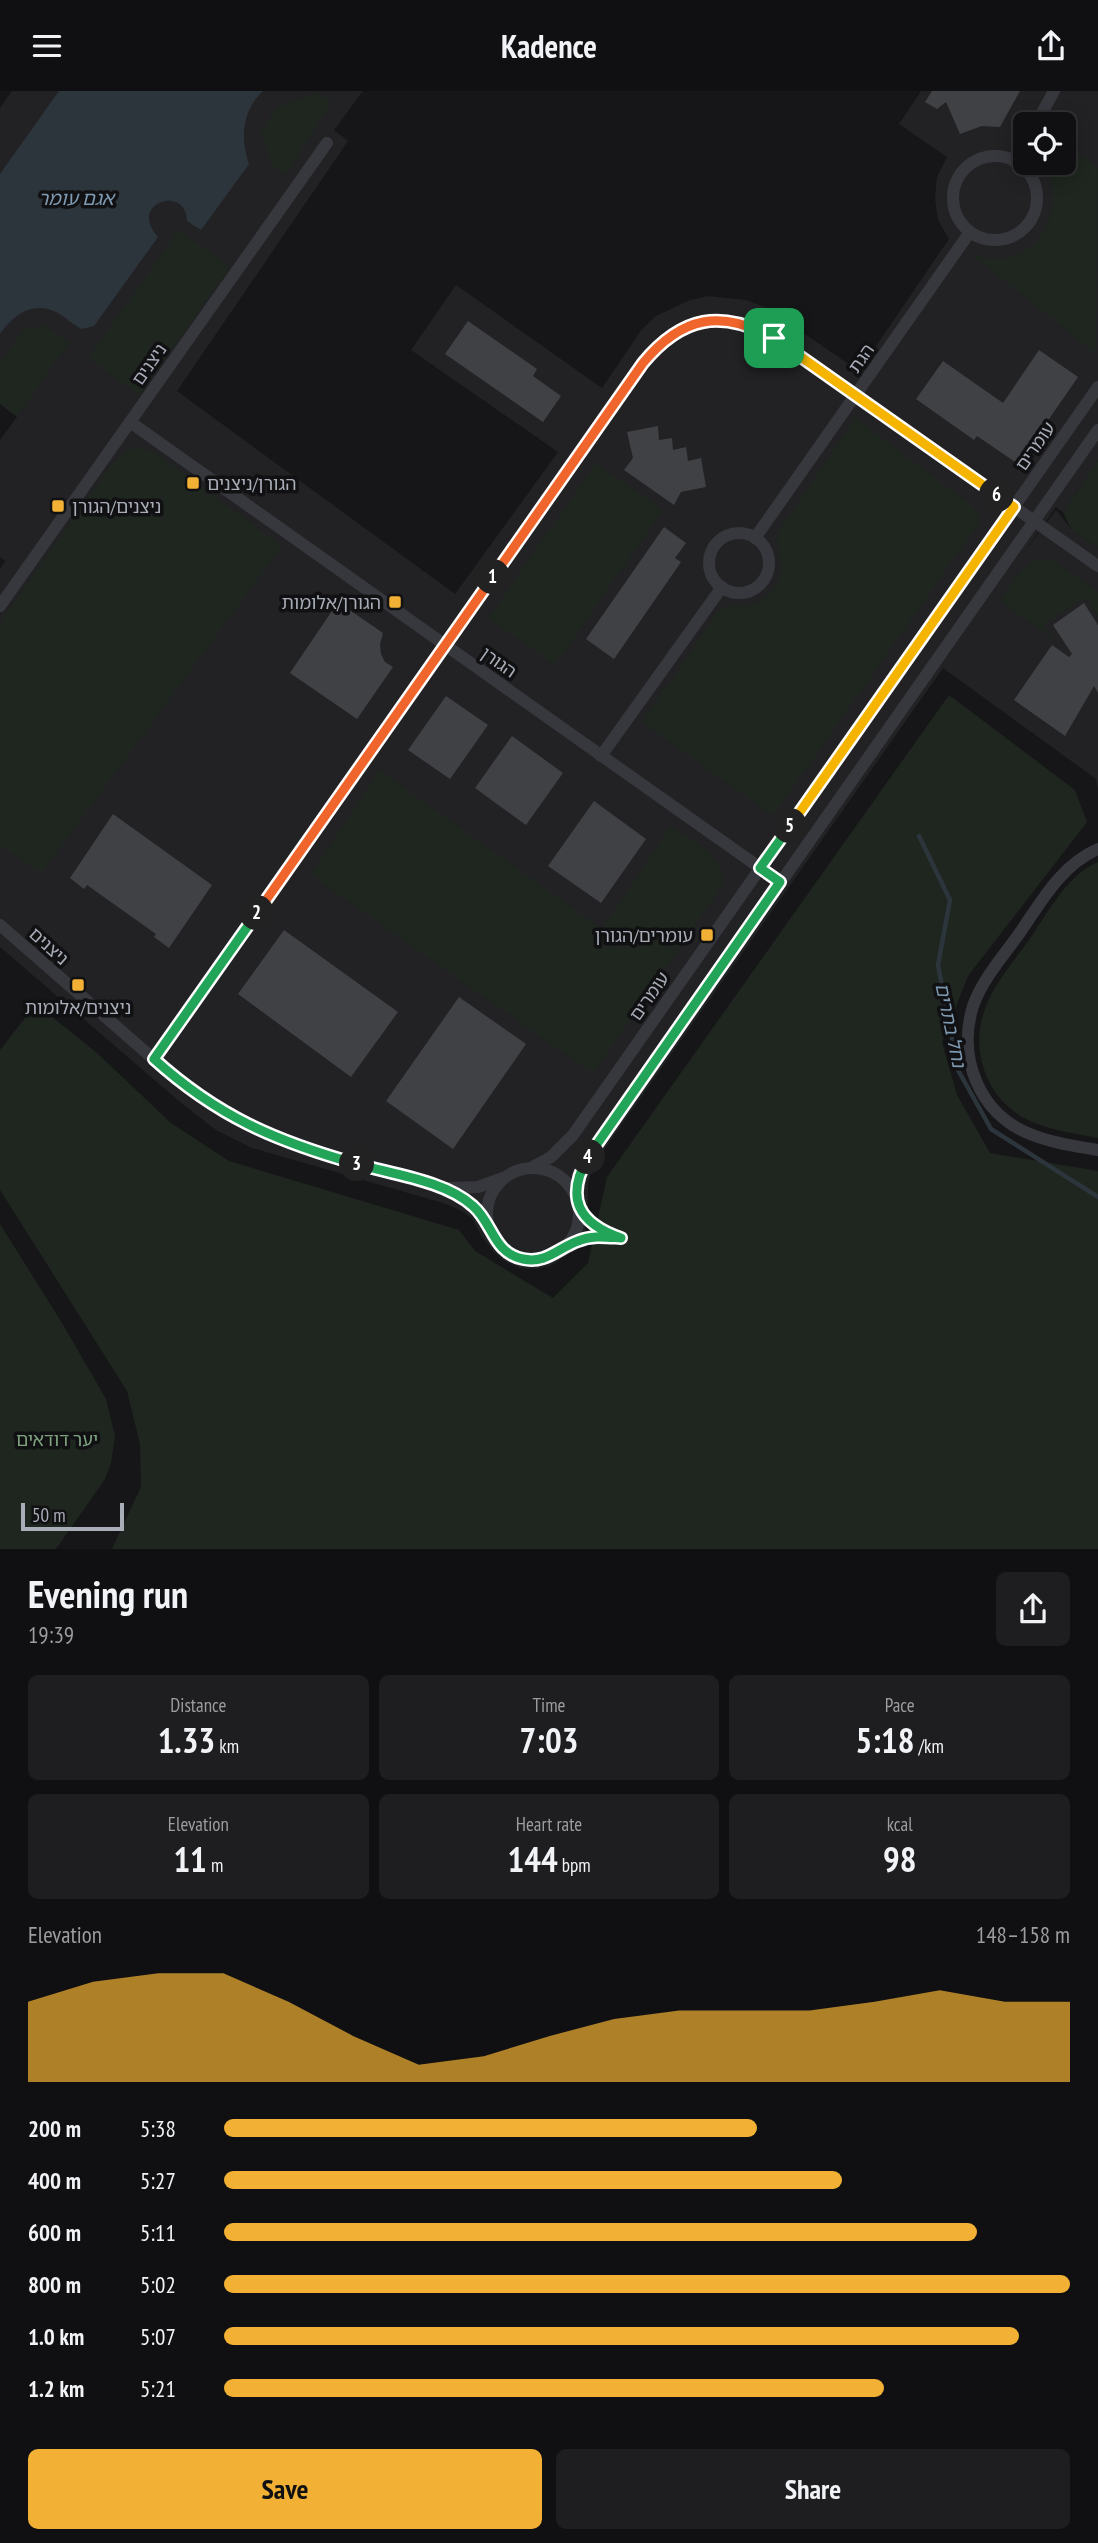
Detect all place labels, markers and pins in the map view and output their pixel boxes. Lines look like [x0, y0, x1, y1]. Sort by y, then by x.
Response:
pin [744, 308, 804, 368]
place label: הגורן/ניצנים [207, 472, 296, 495]
marker: הגורן/ניצנים [185, 475, 201, 491]
pin: 6 [979, 477, 1014, 513]
place label: ניצנים/הגורן [72, 495, 161, 518]
marker: ניצנים/הגורן [50, 498, 66, 514]
pin: 1 [476, 559, 510, 595]
place label: הגורן/אלומות [281, 591, 381, 614]
marker: הגורן/אלומות [387, 594, 403, 610]
pin: 5 [772, 809, 808, 843]
pin: 2 [240, 895, 274, 931]
place label: עומרים/הגורן [595, 924, 693, 947]
marker: עומרים/הגורן [699, 927, 715, 943]
marker: ניצנים/אלומות [70, 977, 86, 993]
place label: ניצנים/אלומות [25, 996, 131, 1019]
pin: 4 [570, 1139, 606, 1175]
pin: 3 [340, 1147, 374, 1181]

